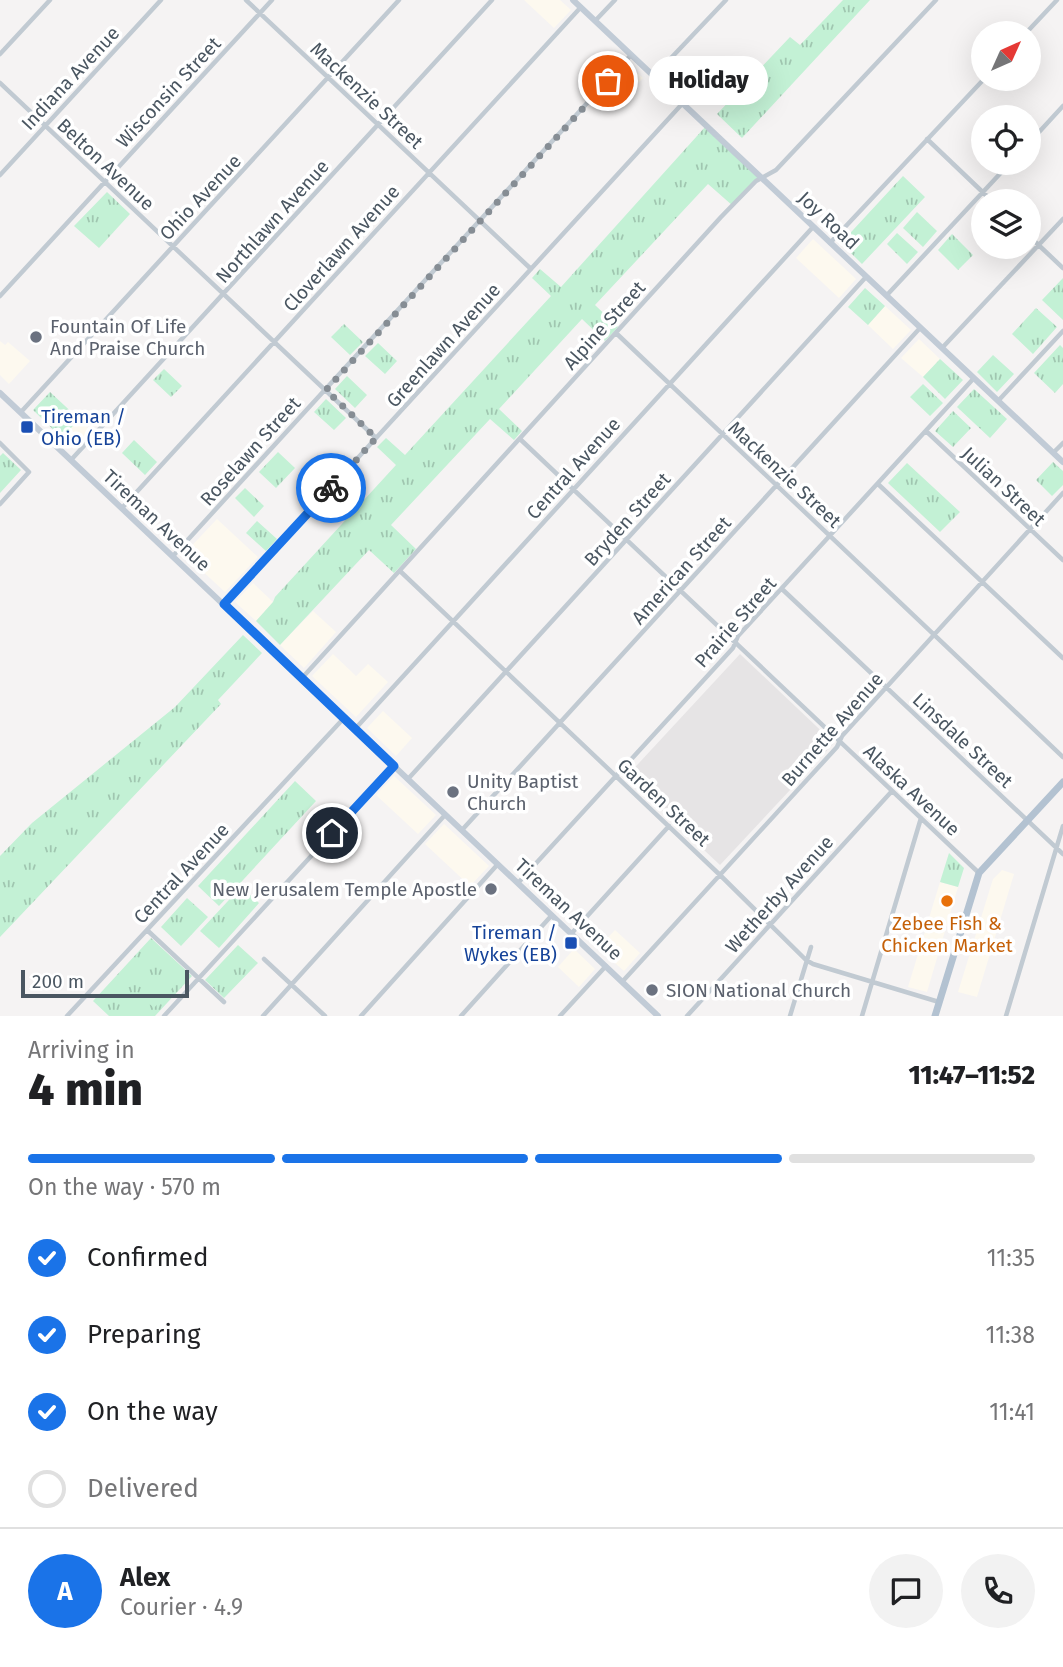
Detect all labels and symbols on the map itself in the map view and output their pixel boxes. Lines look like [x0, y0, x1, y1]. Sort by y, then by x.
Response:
north arrow [971, 21, 1041, 91]
street label: Indiana Avenue [16, 22, 124, 135]
street label: Wisconsin Street [111, 32, 226, 152]
street label: Mackenzie Street [305, 37, 428, 154]
pin [578, 51, 638, 111]
callout: Holiday [650, 56, 769, 106]
street label: Belton Avenue [52, 114, 159, 215]
street label: Ohio Avenue [155, 150, 246, 245]
street label: Northlawn Avenue [211, 155, 334, 288]
street label: Cloverlawn Avenue [278, 180, 404, 316]
street label: Joy Road [793, 186, 864, 254]
street label: Alpine Street [559, 276, 650, 374]
street label: Greenlawn Avenue [382, 278, 505, 412]
place label: Fountain Of Life And Praise Church [50, 315, 205, 360]
marker: Fountain Of Life And Praise Church [28, 329, 44, 345]
street label: Roselawn Street [195, 392, 305, 511]
place label: Tireman / Ohio (EB) [41, 405, 126, 450]
street label: Central Avenue [522, 413, 625, 524]
street label: Mackenzie Street [723, 416, 846, 533]
marker: Tireman / Ohio (EB) [19, 419, 35, 435]
street label: Julian Street [957, 442, 1050, 531]
courier [296, 453, 366, 523]
street label: Tireman Avenue [98, 465, 215, 576]
street label: Bryden Street [579, 468, 675, 571]
street label: American Street [627, 512, 736, 629]
street label: Prairie Street [690, 572, 781, 672]
street label: Burnette Avenue [777, 668, 888, 791]
street label: Linsdale Street [908, 688, 1018, 793]
street label: Alaska Avenue [859, 740, 965, 841]
street label: Garden Street [612, 754, 715, 851]
place label: Unity Baptist Church [467, 770, 578, 815]
marker: Unity Baptist Church [445, 784, 461, 800]
pin [302, 803, 362, 863]
street label: Central Avenue [129, 818, 234, 928]
street label: Wetherby Avenue [721, 831, 838, 958]
street label: Tireman Avenue [510, 854, 627, 965]
place label: New Jerusalem Temple Apostle [212, 878, 477, 901]
marker: New Jerusalem Temple Apostle [483, 881, 499, 897]
marker: Zebee Fish & Chicken Market [939, 893, 955, 909]
place label: Zebee Fish & Chicken Market [881, 912, 1013, 957]
place label: Tireman / Wykes (EB) [464, 921, 557, 966]
marker: Tireman / Wykes (EB) [563, 935, 579, 951]
scale bar [21, 967, 189, 999]
place label: SION National Church [666, 979, 851, 1002]
marker: SION National Church [644, 982, 660, 998]

